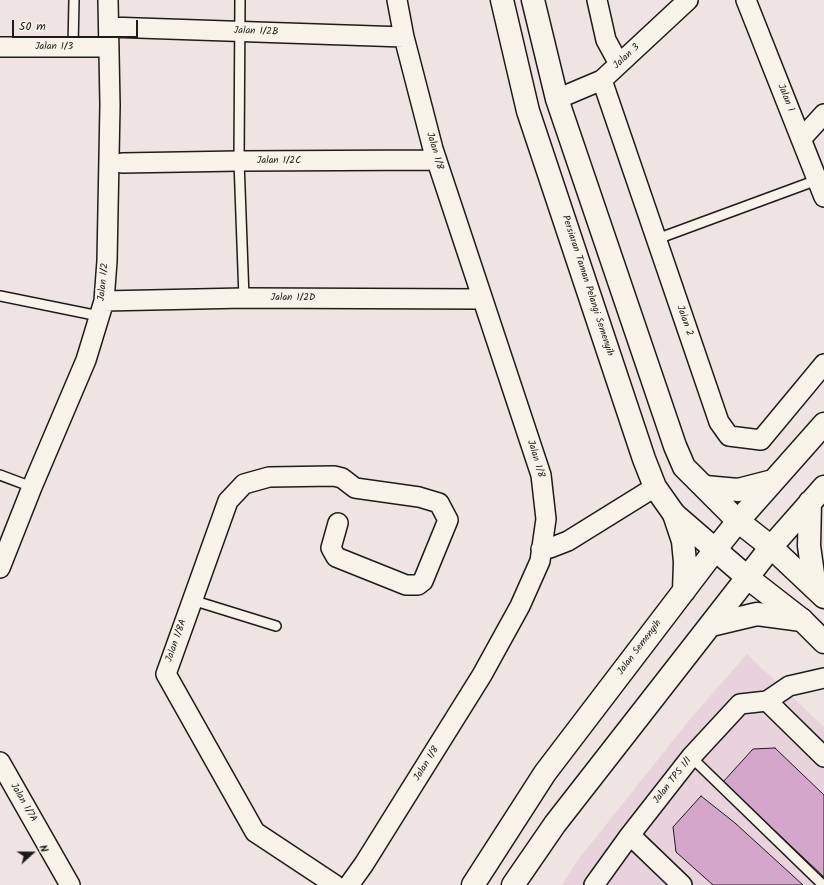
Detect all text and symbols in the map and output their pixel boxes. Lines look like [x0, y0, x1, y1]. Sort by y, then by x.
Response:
scale bar [14, 12, 140, 38]
text: 50 m [19, 17, 46, 36]
street label: Jalan 1/2B [233, 25, 279, 39]
street label: Jalan 1/3 [35, 41, 73, 53]
street label: Jalan 3 [611, 42, 643, 72]
street label: Jalan 1 [774, 82, 796, 114]
street label: Jalan 1/8 [423, 131, 445, 171]
street label: Jalan 1/2C [257, 155, 301, 167]
street label: Persiaran Taman Pelangi Semenyih [559, 214, 615, 358]
street label: Jalan 1/2 [96, 262, 112, 302]
street label: Jalan 1/2D [271, 292, 315, 304]
street label: Jalan 2 [673, 304, 695, 338]
street label: Jalan 1/8 [524, 439, 546, 479]
street label: Jalan 1/8A [164, 618, 190, 664]
street label: Jalan Semenyih [615, 618, 665, 678]
street label: Jalan 1/8 [412, 744, 442, 784]
street label: Jalan TPS 1/1 [651, 755, 695, 807]
street label: Jalan 1/7A [7, 781, 39, 825]
north arrow [12, 833, 52, 873]
text: N [34, 842, 53, 855]

